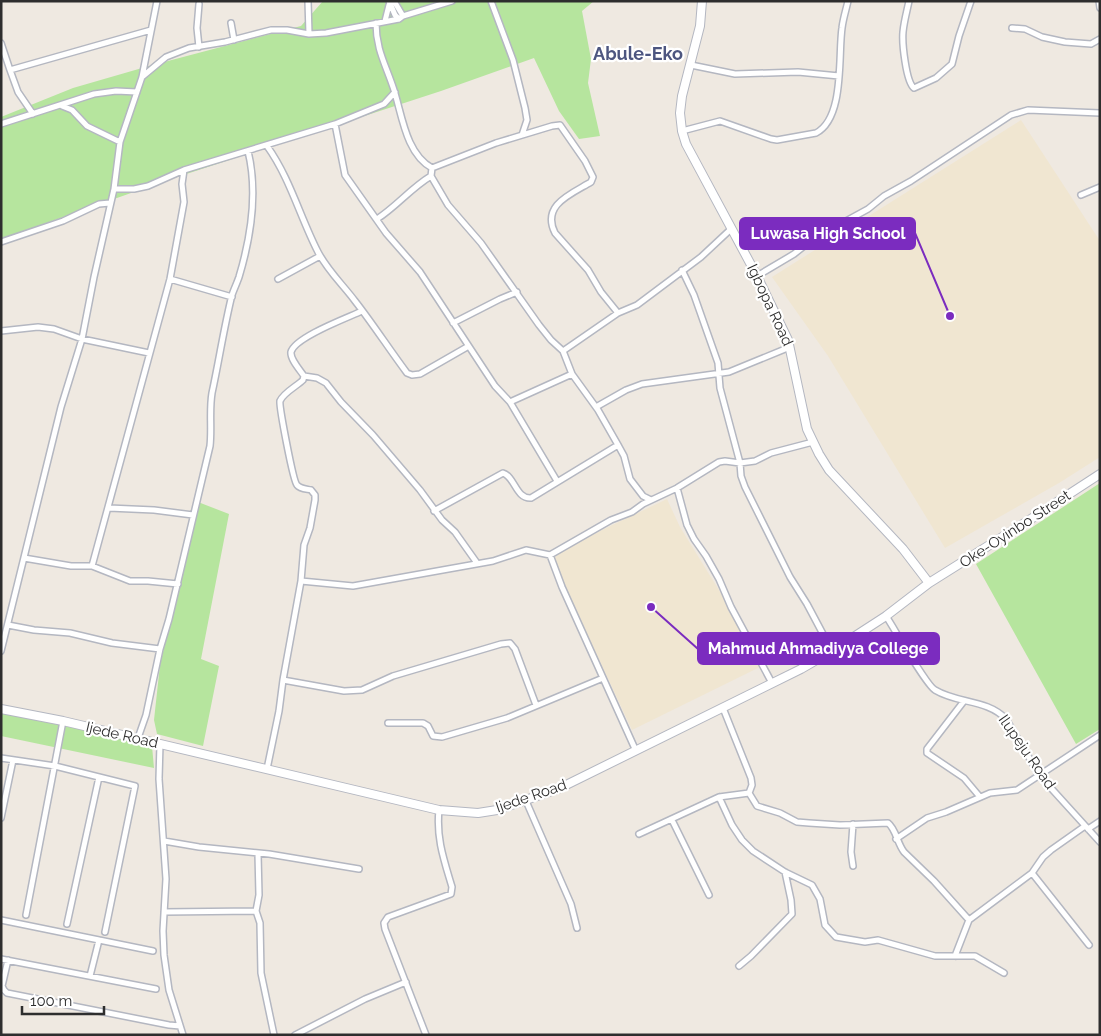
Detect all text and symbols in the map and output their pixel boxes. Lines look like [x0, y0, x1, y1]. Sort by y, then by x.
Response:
district label: Abule-Eko [593, 43, 683, 64]
callout: Luwasa High School [740, 218, 915, 249]
text: Luwasa High School [750, 224, 906, 243]
street label: Igbopa Road [743, 261, 797, 349]
street label: Oke-Oyinbo Street [956, 486, 1074, 572]
callout: Mahmud Ahmadiyya College [698, 633, 939, 664]
text: Mahmud Ahmadiyya College [708, 639, 929, 658]
street label: Ilupeju Road [995, 711, 1059, 793]
street label: Ijede Road [84, 718, 160, 752]
street label: Ijede Road [493, 775, 569, 817]
scale bar [22, 984, 105, 1016]
text: 100 m [30, 992, 72, 1010]

